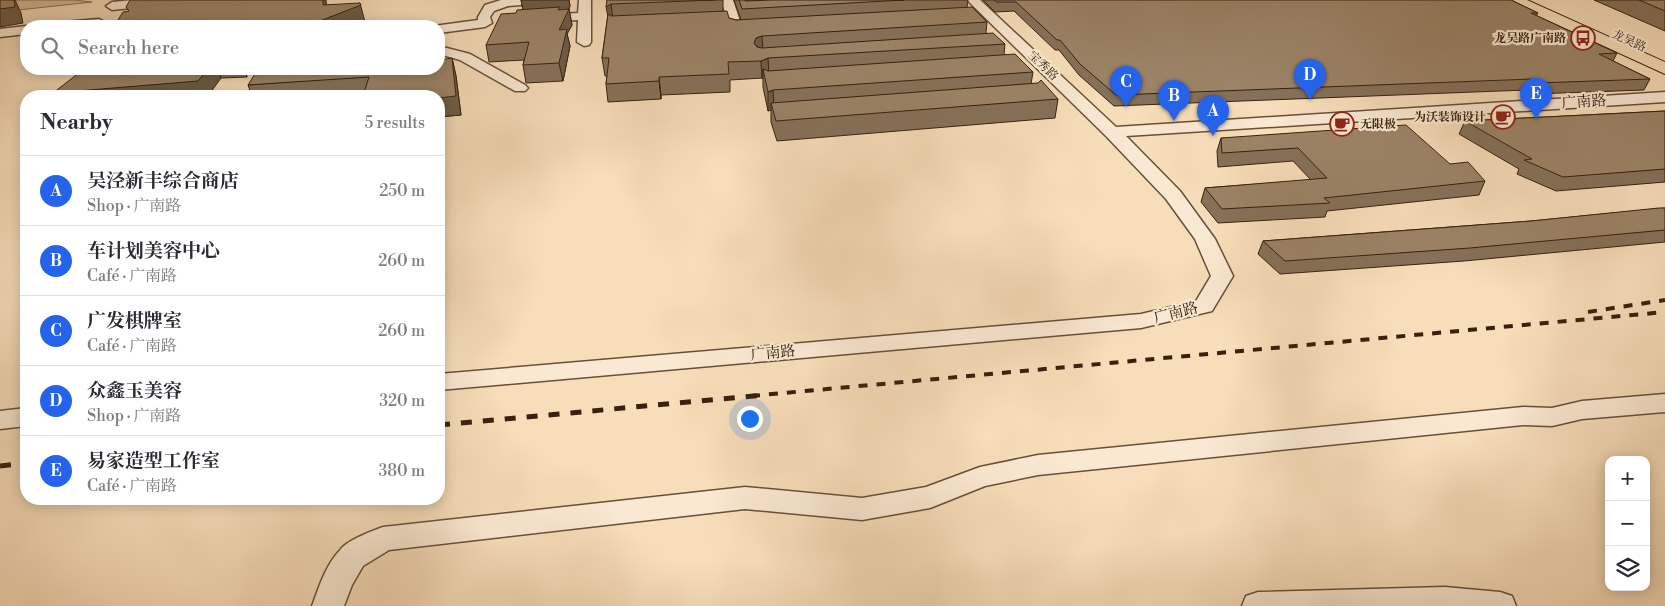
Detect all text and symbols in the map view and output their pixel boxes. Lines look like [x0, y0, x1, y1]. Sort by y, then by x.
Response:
search box [20, 20, 445, 75]
bus stop icon: 龙吴路广南路 [1570, 25, 1596, 51]
street label: 龙吴路 [1609, 27, 1649, 55]
place label: 龙吴路广南路 [1494, 31, 1566, 46]
icon: search [38, 34, 66, 62]
text: Search here [78, 36, 179, 60]
street label: 宝秀路 [1025, 48, 1061, 84]
pin: D [1294, 59, 1326, 100]
pin: C [1110, 66, 1142, 107]
pin: E [1520, 78, 1552, 119]
pin: B [1158, 80, 1190, 121]
street label: 广南路 [1561, 91, 1607, 113]
pin: A [1197, 95, 1229, 136]
cafe icon: 为沃装饰设计 [1490, 104, 1516, 130]
text: Nearby [40, 110, 113, 136]
place label: 为沃装饰设计 [1414, 110, 1486, 125]
cafe icon: 无限极 [1329, 111, 1355, 137]
text: 5 results [364, 113, 425, 133]
place label: 无限极 [1360, 117, 1396, 132]
text: 吴泾新丰综合商店 [87, 169, 239, 193]
text: A [50, 181, 62, 201]
text: 250 m [379, 181, 425, 201]
text: Shop · 广南路 [87, 196, 181, 216]
text: 车计划美容中心 [87, 239, 220, 263]
text: B [50, 251, 62, 271]
text: 260 m [378, 251, 425, 271]
text: Café · 广南路 [87, 266, 177, 286]
street label: 广南路 [1152, 298, 1200, 328]
text: 广发棋牌室 [87, 309, 182, 333]
text: C [50, 321, 62, 341]
text: 260 m [378, 321, 425, 341]
text: Café · 广南路 [87, 336, 177, 356]
street label: 广南路 [750, 342, 796, 364]
text: 众鑫玉美容 [87, 379, 182, 403]
text: D [50, 391, 62, 411]
text: 320 m [379, 391, 425, 411]
text: Shop · 广南路 [87, 406, 181, 426]
your location [737, 406, 763, 432]
text: 易家造型工作室 [87, 449, 220, 473]
map controls [1605, 456, 1650, 591]
button: + [1605, 456, 1650, 501]
text: E [50, 461, 62, 481]
text: 380 m [378, 461, 425, 481]
text: Café · 广南路 [87, 476, 177, 496]
button: − [1605, 501, 1650, 546]
button: layers [1605, 546, 1650, 591]

